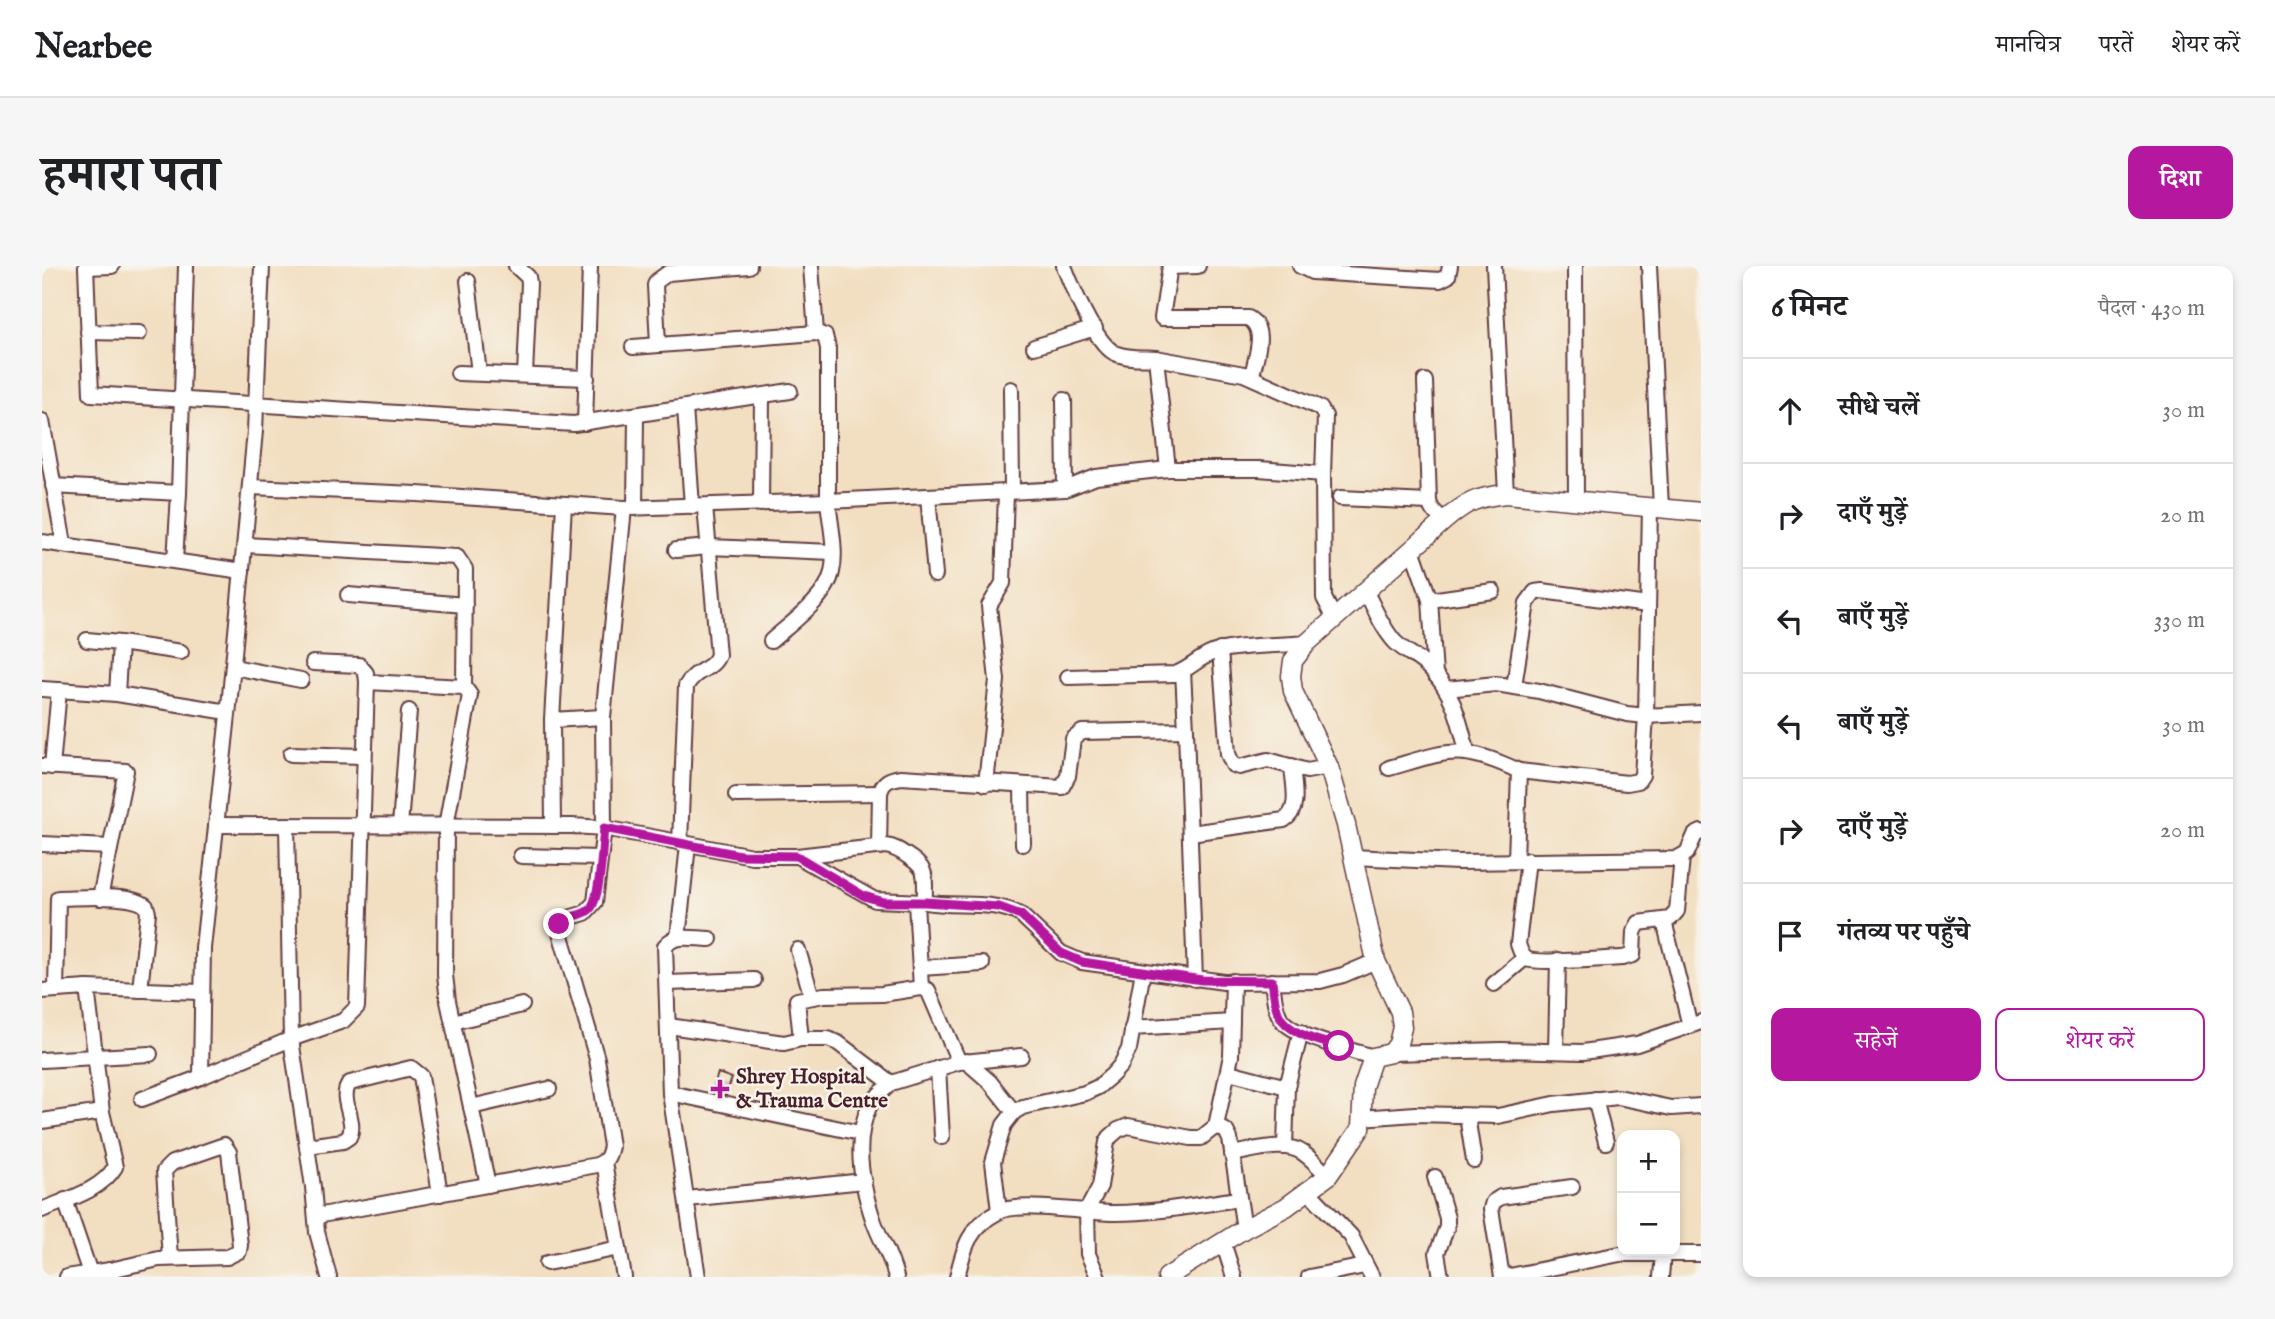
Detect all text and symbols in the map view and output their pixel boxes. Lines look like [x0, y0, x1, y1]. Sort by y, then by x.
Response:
text: Nearbee [35, 27, 152, 69]
text: मानचित्र [1996, 30, 2061, 61]
text: परतें [2099, 30, 2133, 61]
text: शेयर करें [2171, 30, 2240, 61]
text: हमारा पता [42, 146, 219, 208]
button: दिशा [2128, 146, 2233, 219]
text: 6 मिनट [1771, 289, 1847, 327]
text: पैदल · 430 m [2098, 294, 2205, 323]
text: सीधे चलें [1838, 391, 1919, 424]
icon: ahead [1771, 392, 1809, 430]
text: 30 m [2162, 396, 2205, 425]
text: दाएँ मुड़ें [1838, 496, 1907, 529]
icon: right [1771, 497, 1809, 535]
text: 20 m [2160, 501, 2205, 530]
text: बाएँ मुड़ें [1838, 601, 1908, 634]
icon: left [1771, 602, 1809, 640]
text: 330 m [2154, 606, 2205, 635]
text: बाएँ मुड़ें [1838, 706, 1908, 739]
icon: left [1771, 707, 1809, 745]
text: 30 m [2162, 711, 2205, 740]
text: दाएँ मुड़ें [1838, 811, 1907, 844]
icon: right [1771, 812, 1809, 850]
text: 20 m [2160, 816, 2205, 845]
route end [543, 908, 574, 939]
text: गंतव्य पर पहुँचे [1838, 916, 1970, 949]
icon: arrive [1771, 917, 1809, 955]
button: सहेजें [1771, 1008, 1981, 1081]
button: शेयर करें [1995, 1008, 2205, 1081]
route start [1323, 1030, 1354, 1061]
place label: Shrey Hospital & Trauma Centre [736, 1064, 888, 1115]
marker: Shrey Hospital & Trauma Centre [710, 1079, 730, 1099]
map controls [1617, 1130, 1680, 1256]
button: + [1617, 1130, 1680, 1193]
button: − [1617, 1193, 1680, 1256]

